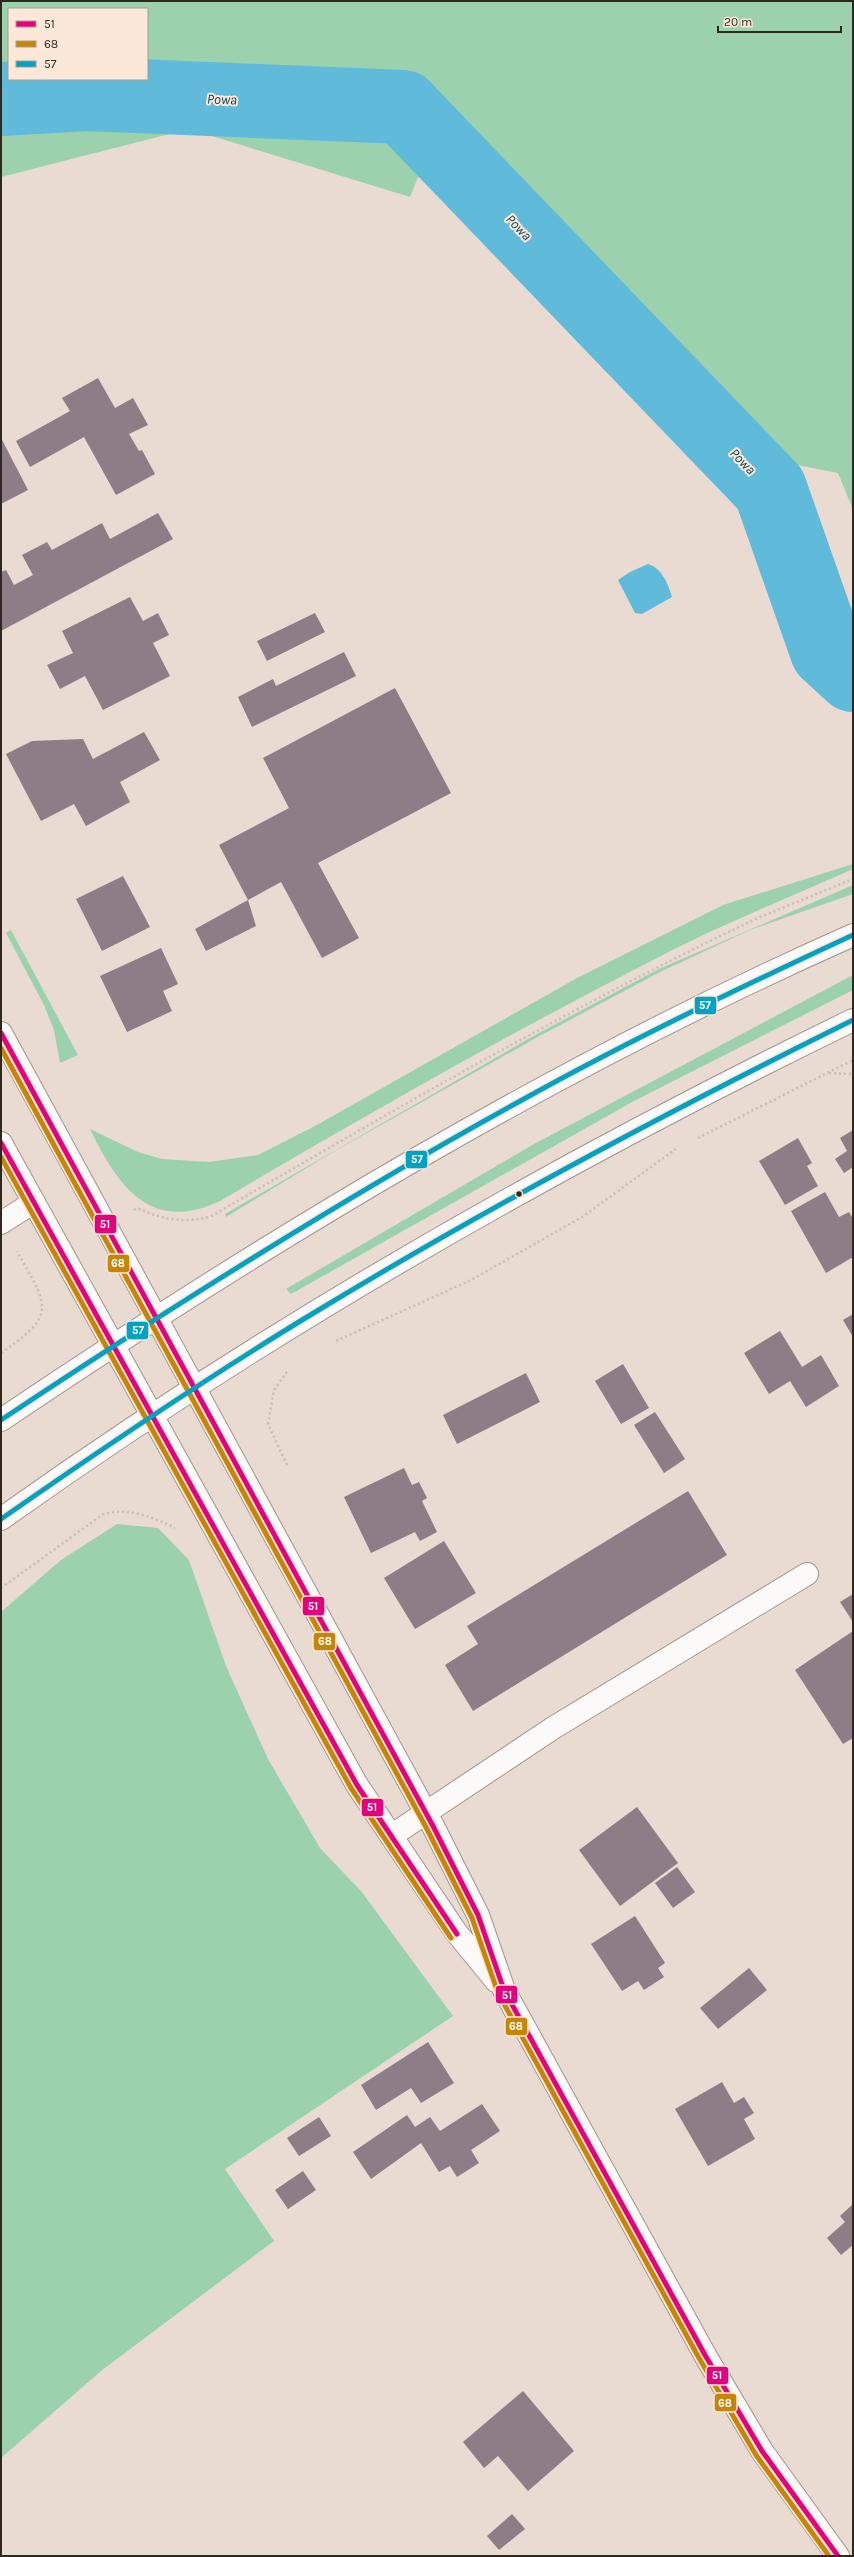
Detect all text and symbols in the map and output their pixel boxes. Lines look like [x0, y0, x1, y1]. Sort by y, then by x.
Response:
legend [8, 8, 148, 80]
scale bar [718, 8, 841, 34]
text: 20 m [724, 15, 752, 29]
text: 51 [44, 17, 55, 31]
text: 68 [44, 37, 58, 51]
text: 57 [44, 57, 57, 71]
water label: Powa [207, 90, 237, 109]
water label: Powa [502, 211, 535, 244]
water label: Powa [726, 445, 759, 478]
line badge: 57 [694, 996, 717, 1015]
text: 57 [699, 999, 711, 1012]
line badge: 57 [405, 1150, 428, 1169]
text: 57 [411, 1153, 423, 1166]
unlabelled marker [514, 1189, 524, 1199]
line badge: 51 [94, 1214, 117, 1234]
text: 51 [100, 1218, 110, 1231]
line badge: 68 [107, 1254, 130, 1273]
text: 68 [111, 1257, 125, 1270]
line badge: 57 [126, 1321, 149, 1340]
text: 57 [132, 1324, 144, 1337]
line badge: 51 [302, 1596, 325, 1616]
text: 51 [308, 1600, 318, 1613]
line badge: 68 [313, 1632, 336, 1651]
text: 68 [318, 1635, 332, 1648]
line badge: 51 [361, 1798, 384, 1817]
text: 51 [367, 1801, 377, 1814]
line badge: 51 [495, 1985, 518, 2004]
text: 51 [502, 1989, 512, 2002]
line badge: 68 [505, 2017, 528, 2036]
text: 68 [509, 2020, 523, 2033]
line badge: 51 [706, 2366, 729, 2385]
text: 51 [712, 2369, 722, 2382]
line badge: 68 [714, 2393, 737, 2412]
text: 68 [718, 2397, 732, 2410]

